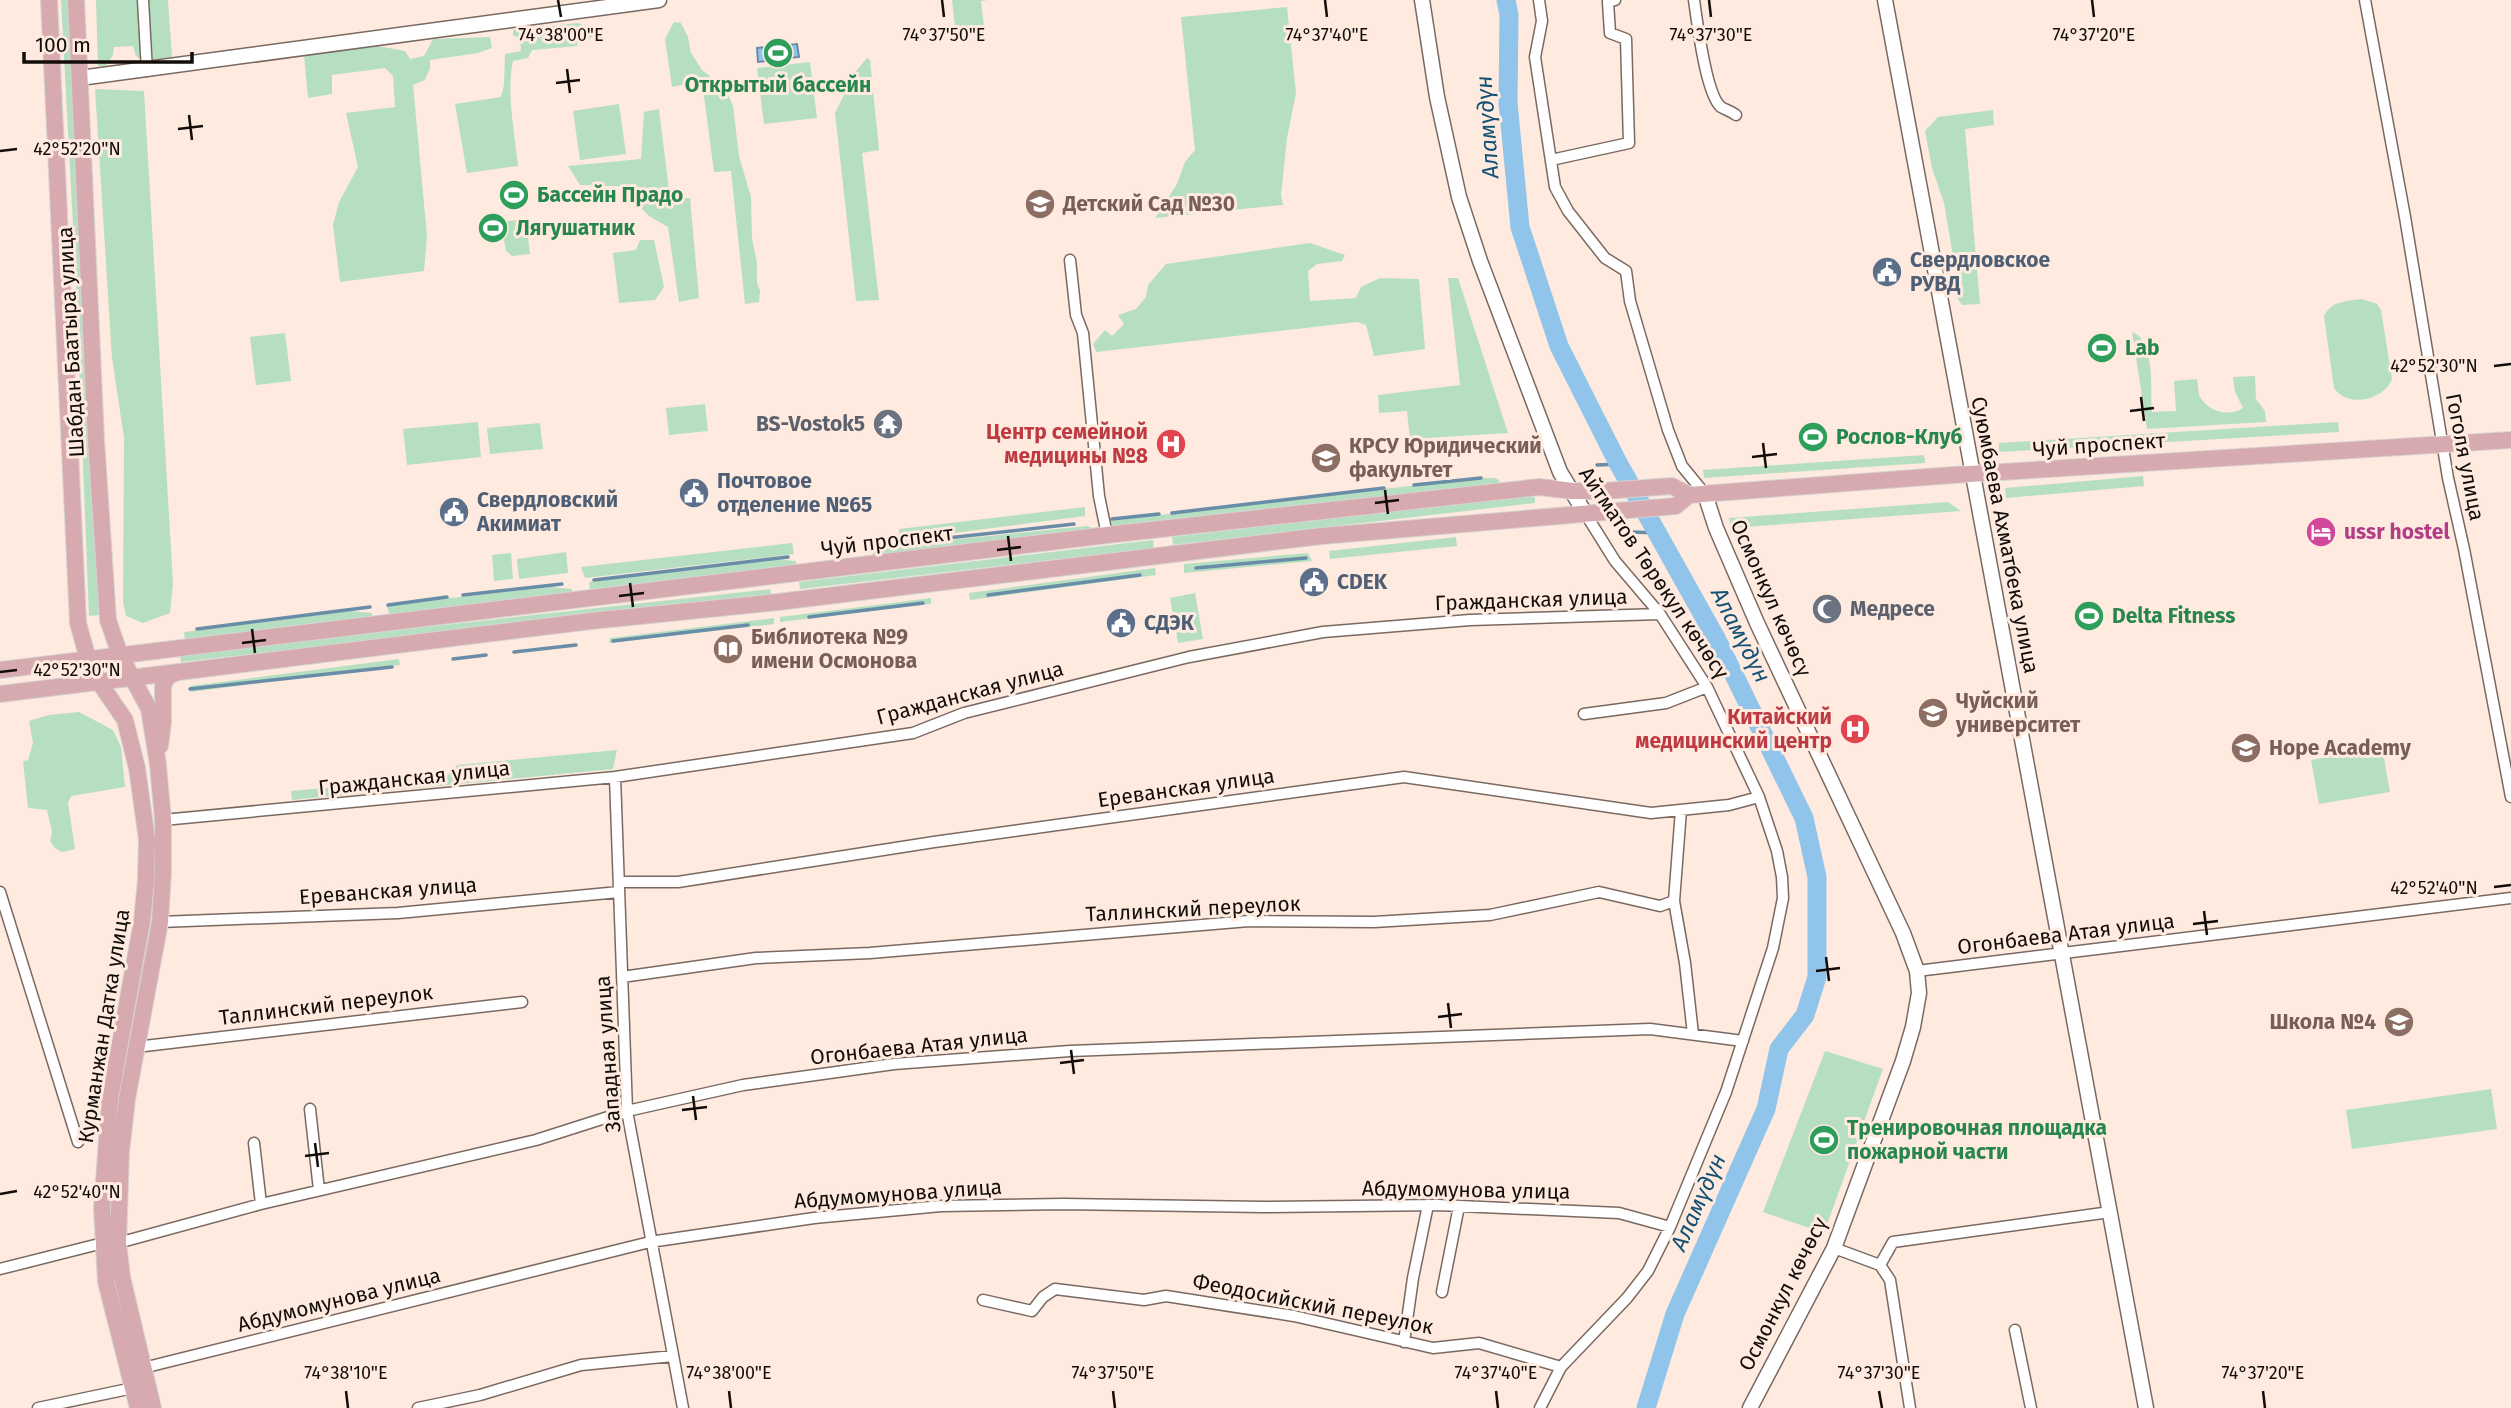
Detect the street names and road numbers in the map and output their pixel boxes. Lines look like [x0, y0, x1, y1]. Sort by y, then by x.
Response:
street label: Шабдан Баатыра улица [52, 226, 90, 458]
street label: Гоголя улица [2440, 391, 2490, 523]
street label: Суюмбаева Ахматбека улица [1965, 394, 2045, 676]
street label: Чуй проспект [2032, 427, 2167, 463]
street label: Айтматов Төрөкул көчөсү [1573, 462, 1735, 684]
street label: Осмонкул көчөсү [1725, 515, 1818, 681]
street label: Чуй проспект [820, 520, 955, 562]
street label: Гражданская улица [1434, 584, 1628, 616]
street label: Гражданская улица [874, 655, 1066, 731]
street label: Гражданская улица [317, 755, 511, 801]
street label: Ереванская улица [1096, 763, 1276, 813]
street label: Ереванская улица [298, 872, 478, 910]
street label: Таллинский переулок [1085, 890, 1301, 928]
street label: Курманжан Датка улица [73, 907, 135, 1145]
street label: Огонбаева Атая улица [1956, 908, 2176, 960]
street label: Западная улица [590, 975, 626, 1133]
street label: Таллинский переулок [218, 979, 434, 1031]
street label: Огонбаева Атая улица [809, 1022, 1029, 1070]
street label: Абдумомунова улица [793, 1174, 1003, 1214]
street label: Абдумомунова улица [1362, 1175, 1570, 1205]
street label: Осмонкул көчөсү [1733, 1212, 1833, 1375]
street label: Абдумомунова улица [235, 1262, 443, 1338]
street label: Феодосийский переулок [1190, 1268, 1436, 1340]

